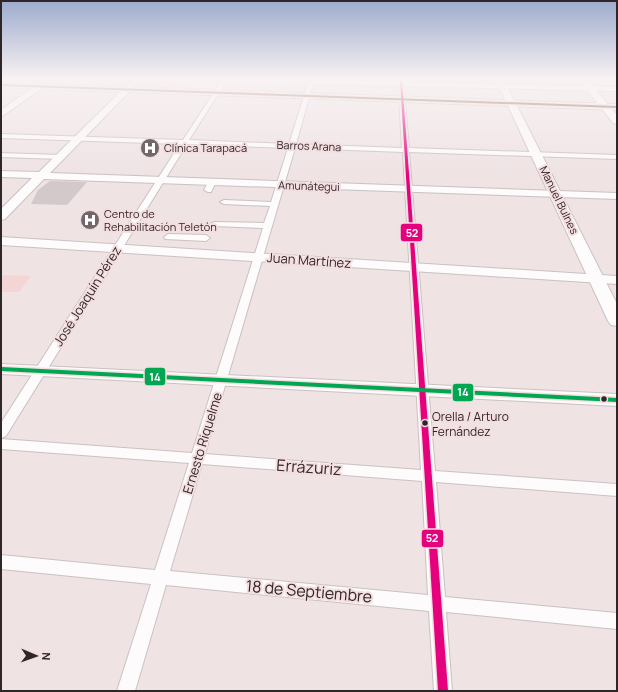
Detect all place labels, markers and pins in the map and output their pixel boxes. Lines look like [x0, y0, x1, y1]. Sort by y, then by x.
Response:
hospital icon: Clínica Tarapacá [139, 137, 161, 159]
place label: Clínica Tarapacá [164, 140, 247, 155]
place label: Centro de Rehabilitación Teletón [104, 206, 217, 234]
hospital icon: Centro de Rehabilitación Teletón [79, 209, 101, 231]
unlabelled marker [599, 394, 609, 404]
place label: Orella / Arturo Fernández [432, 408, 509, 440]
marker: Orella / Arturo Fernández [420, 418, 430, 428]

